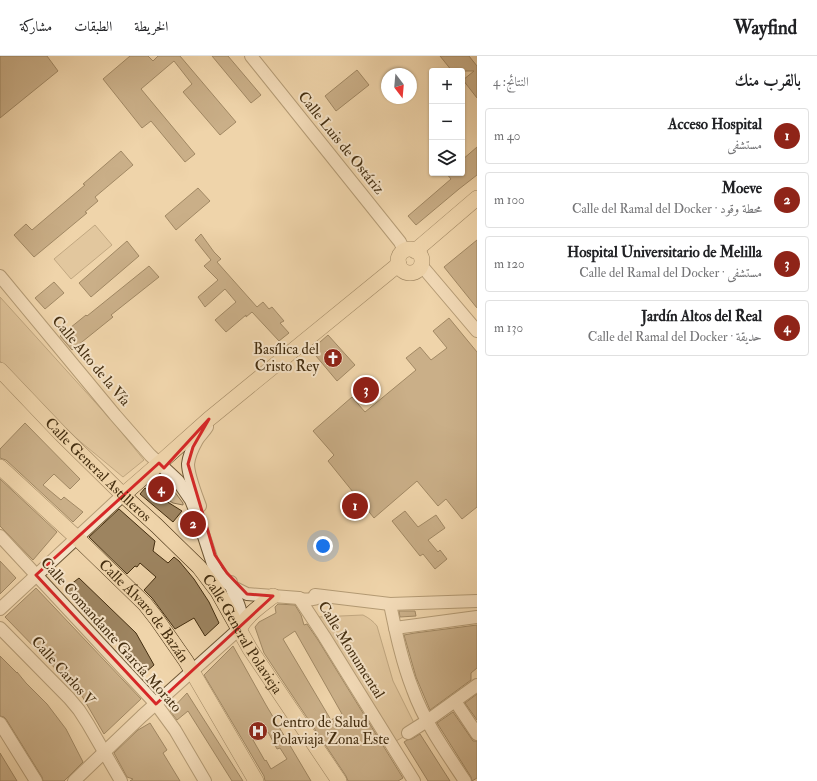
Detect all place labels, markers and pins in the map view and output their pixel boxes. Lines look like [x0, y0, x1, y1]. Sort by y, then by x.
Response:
place label: Basílica del Cristo Rey [253, 340, 319, 376]
church icon: Basílica del Cristo Rey [322, 347, 344, 369]
pin: 3 [353, 375, 379, 405]
pin: 4 [148, 474, 174, 504]
pin: 1 [342, 491, 368, 521]
pin: 2 [180, 509, 206, 539]
place label: Centro de Salud Polaviaja Zona Este [272, 713, 389, 749]
hospital icon: Centro de Salud Polaviaja Zona Este [247, 720, 269, 742]

